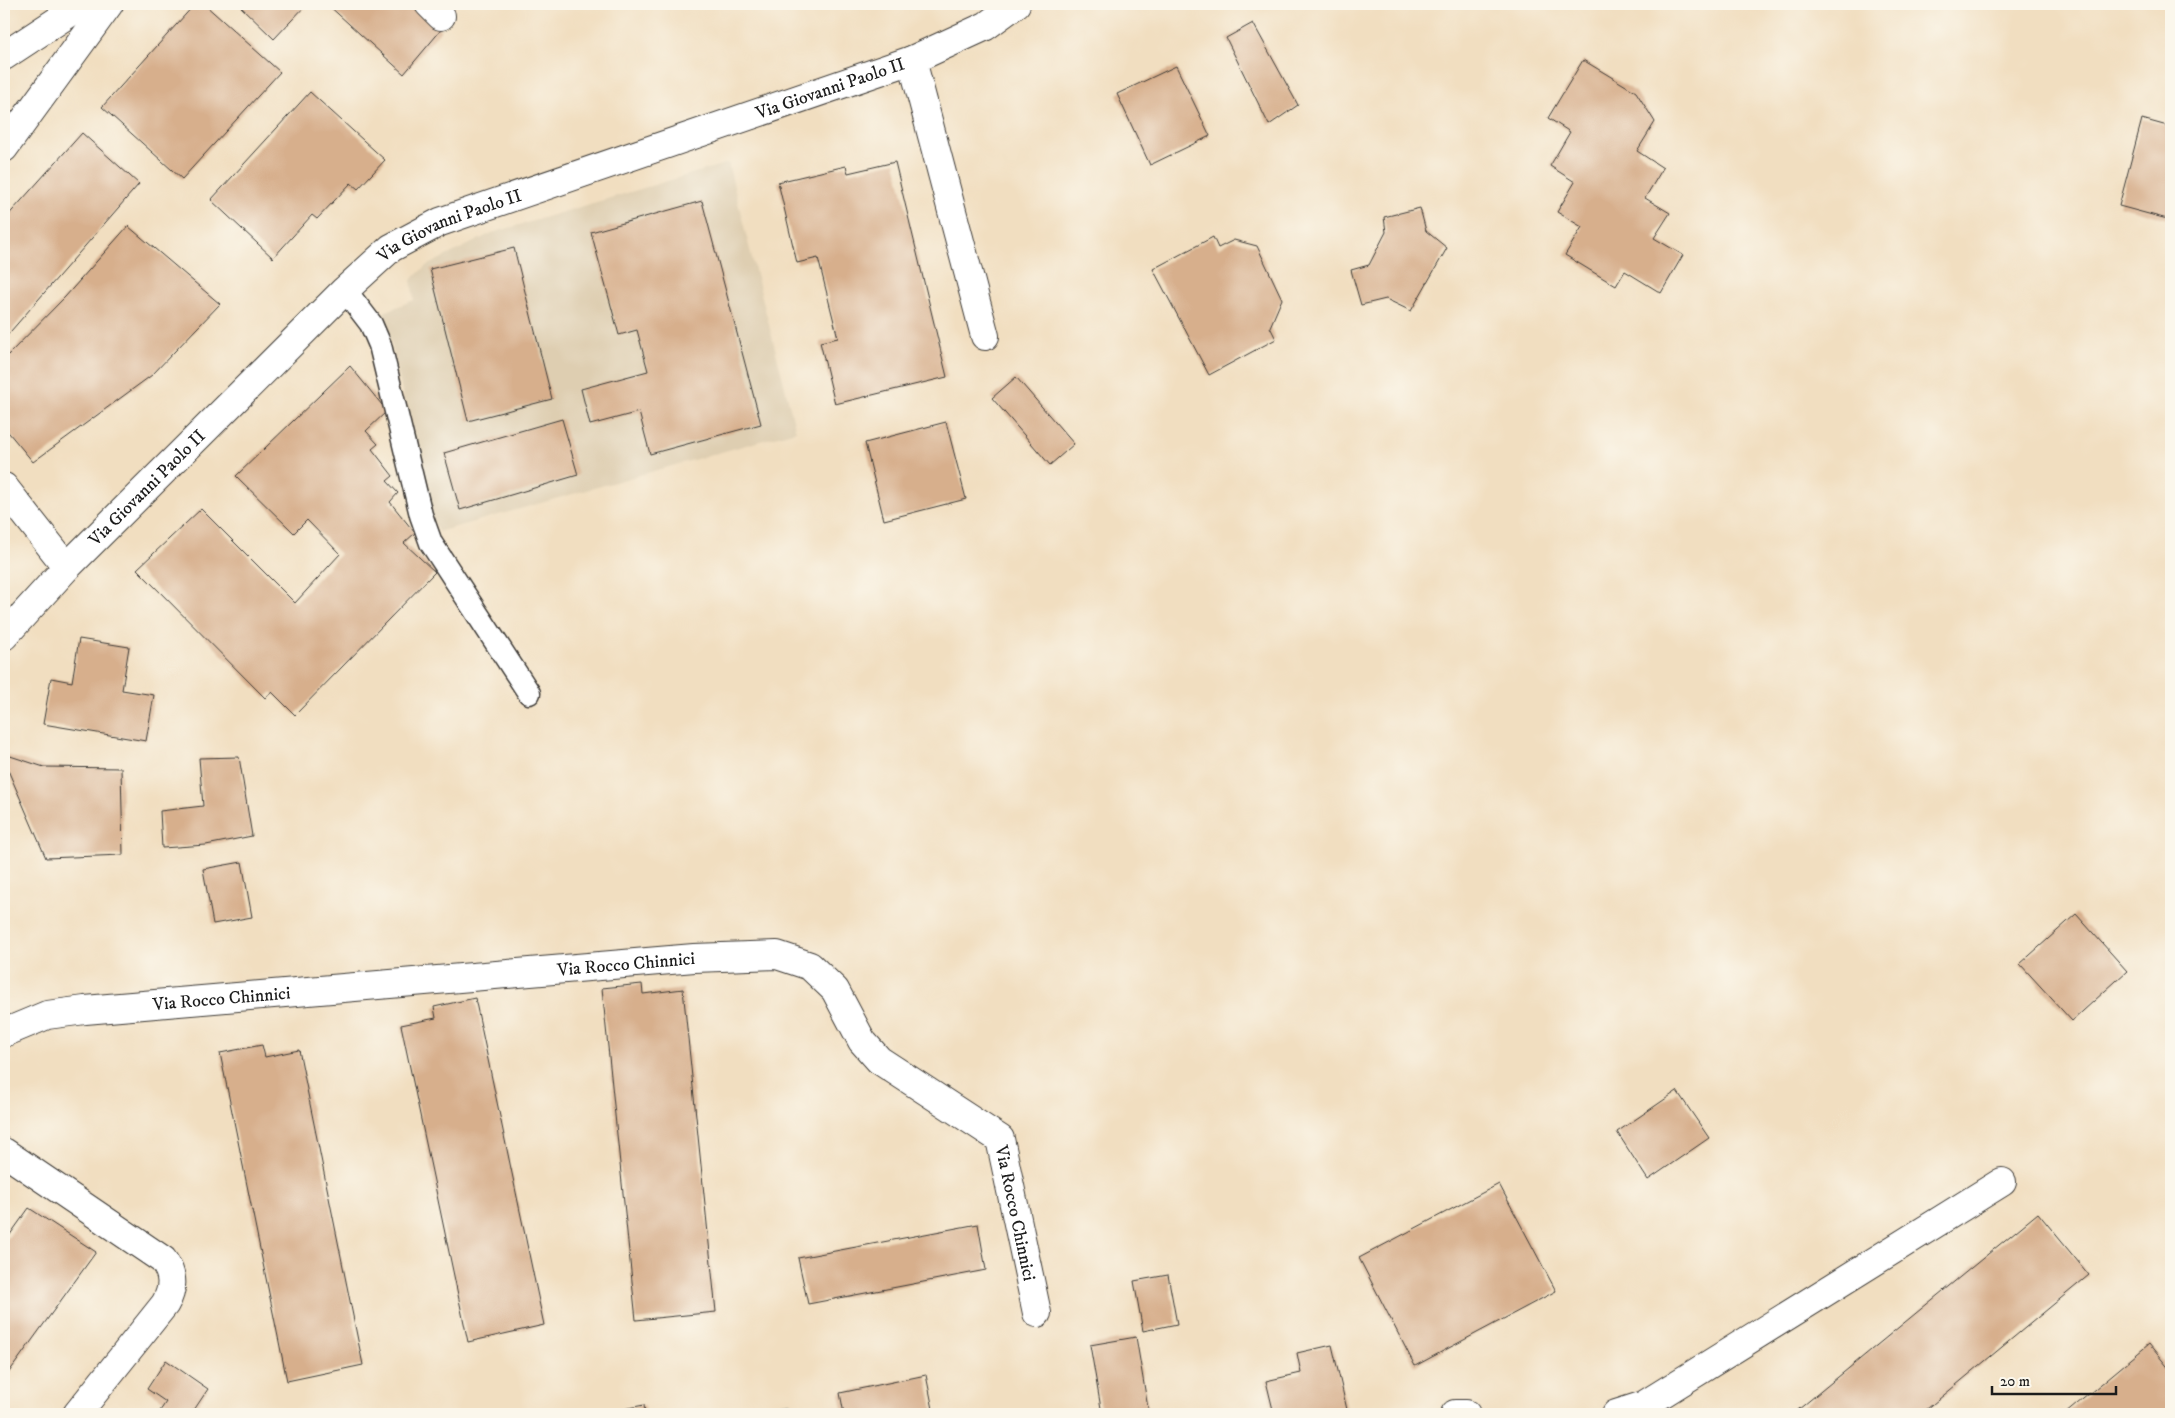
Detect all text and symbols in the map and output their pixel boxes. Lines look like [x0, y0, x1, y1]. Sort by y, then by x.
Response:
street label: Via Giovanni Paolo II [752, 53, 908, 125]
street label: Via Giovanni Paolo II [372, 185, 525, 268]
street label: Via Giovanni Paolo II [84, 425, 210, 552]
street label: Via Rocco Chinnici [555, 948, 696, 982]
street label: Via Rocco Chinnici [151, 982, 291, 1016]
street label: Via Rocco Chinnici [989, 1142, 1040, 1283]
scale bar [1992, 1363, 2116, 1395]
text: 20 m [2000, 1372, 2030, 1391]

